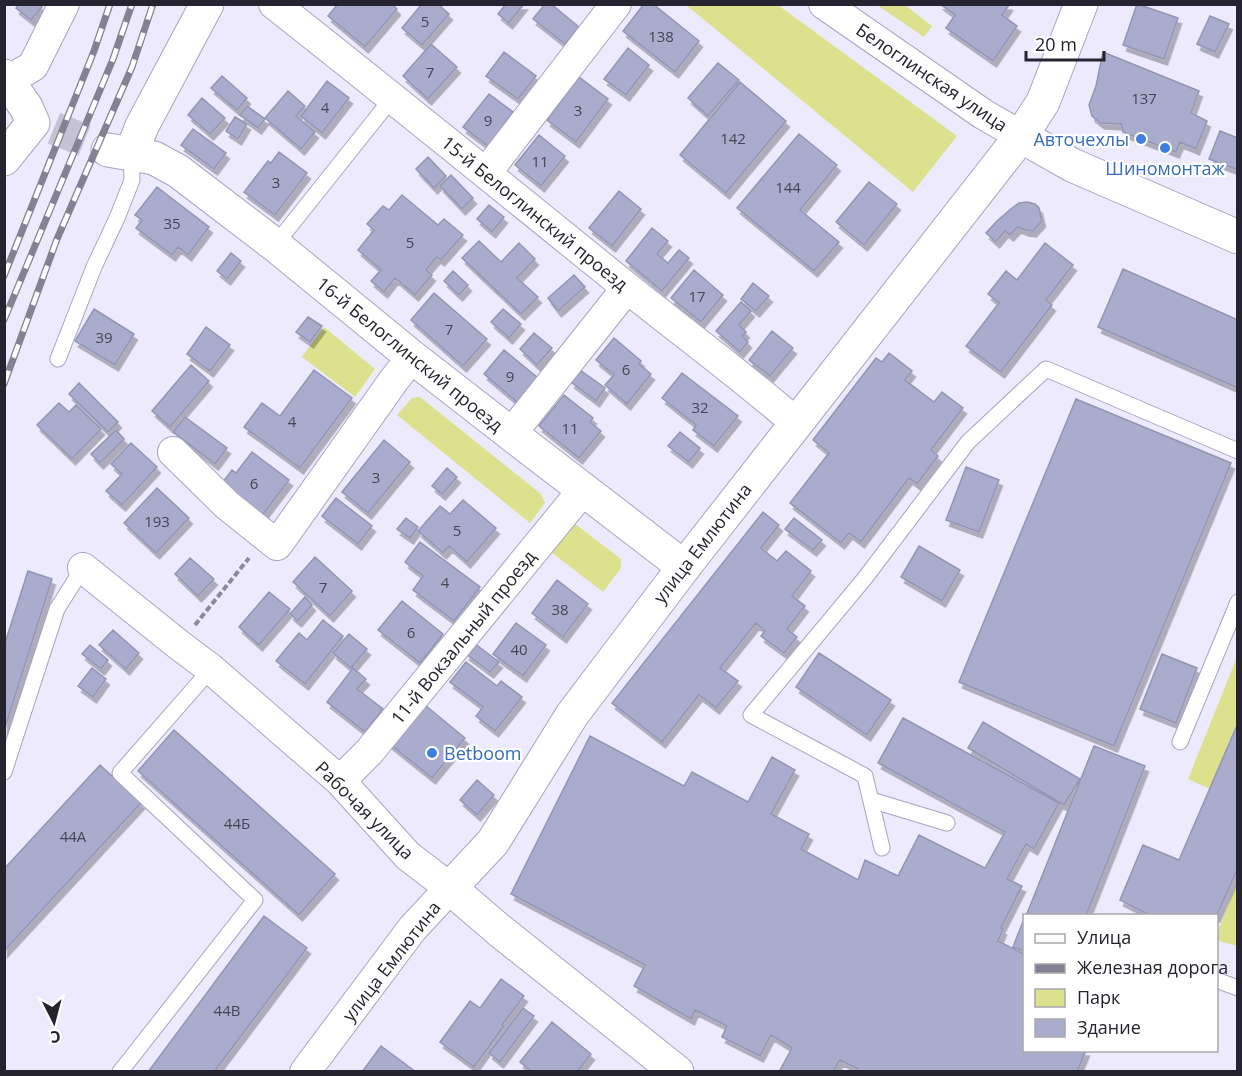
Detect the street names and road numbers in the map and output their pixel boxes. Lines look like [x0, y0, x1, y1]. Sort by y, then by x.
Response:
street label: Белоглинская улица [852, 17, 1012, 137]
street label: 15-й Белоглинский проезд [437, 130, 633, 296]
street label: 16-й Белоглинский проезд [312, 271, 508, 437]
street label: улица Емлютина [647, 478, 757, 608]
street label: 11-й Вокзальный проезд [385, 545, 541, 729]
street label: Рабочая улица [311, 756, 419, 864]
street label: улица Емлютина [336, 896, 446, 1026]

